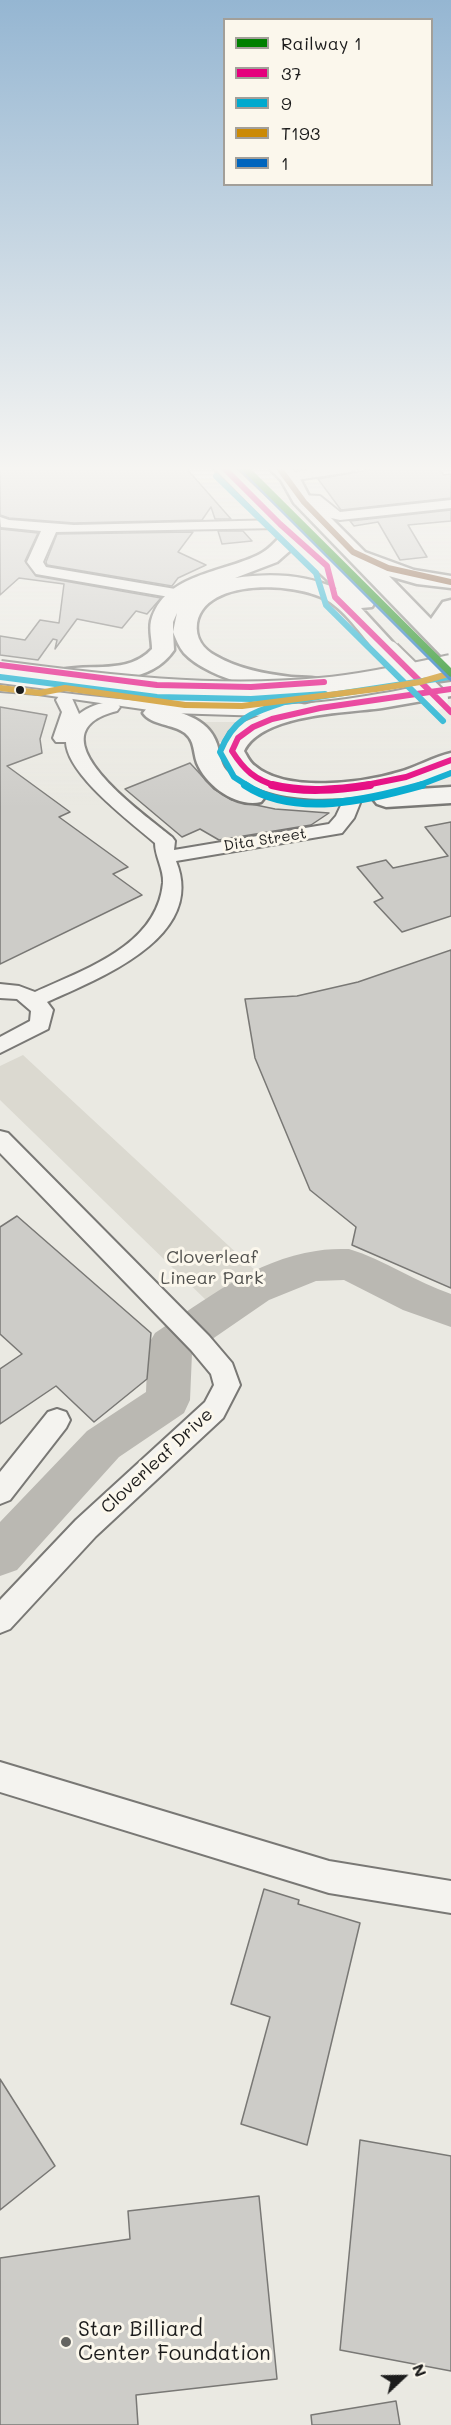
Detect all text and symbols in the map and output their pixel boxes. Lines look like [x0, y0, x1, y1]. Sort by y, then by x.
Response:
legend [223, 18, 433, 186]
text: Railway 1 [281, 31, 362, 55]
text: 37 [281, 61, 302, 85]
text: 9 [281, 91, 292, 115]
text: T193 [281, 121, 320, 145]
text: 1 [281, 151, 289, 175]
unlabelled marker [14, 684, 26, 696]
street label: Dita Street [222, 825, 308, 855]
park label: Cloverleaf Linear Park [161, 1246, 263, 1288]
street label: Cloverleaf Drive [97, 1404, 217, 1518]
place label: Star Billiard Center Foundation [78, 2317, 271, 2367]
marker: Star Billiard Center Foundation [59, 2335, 73, 2349]
north arrow [373, 2347, 433, 2407]
text: N [408, 2361, 432, 2380]

